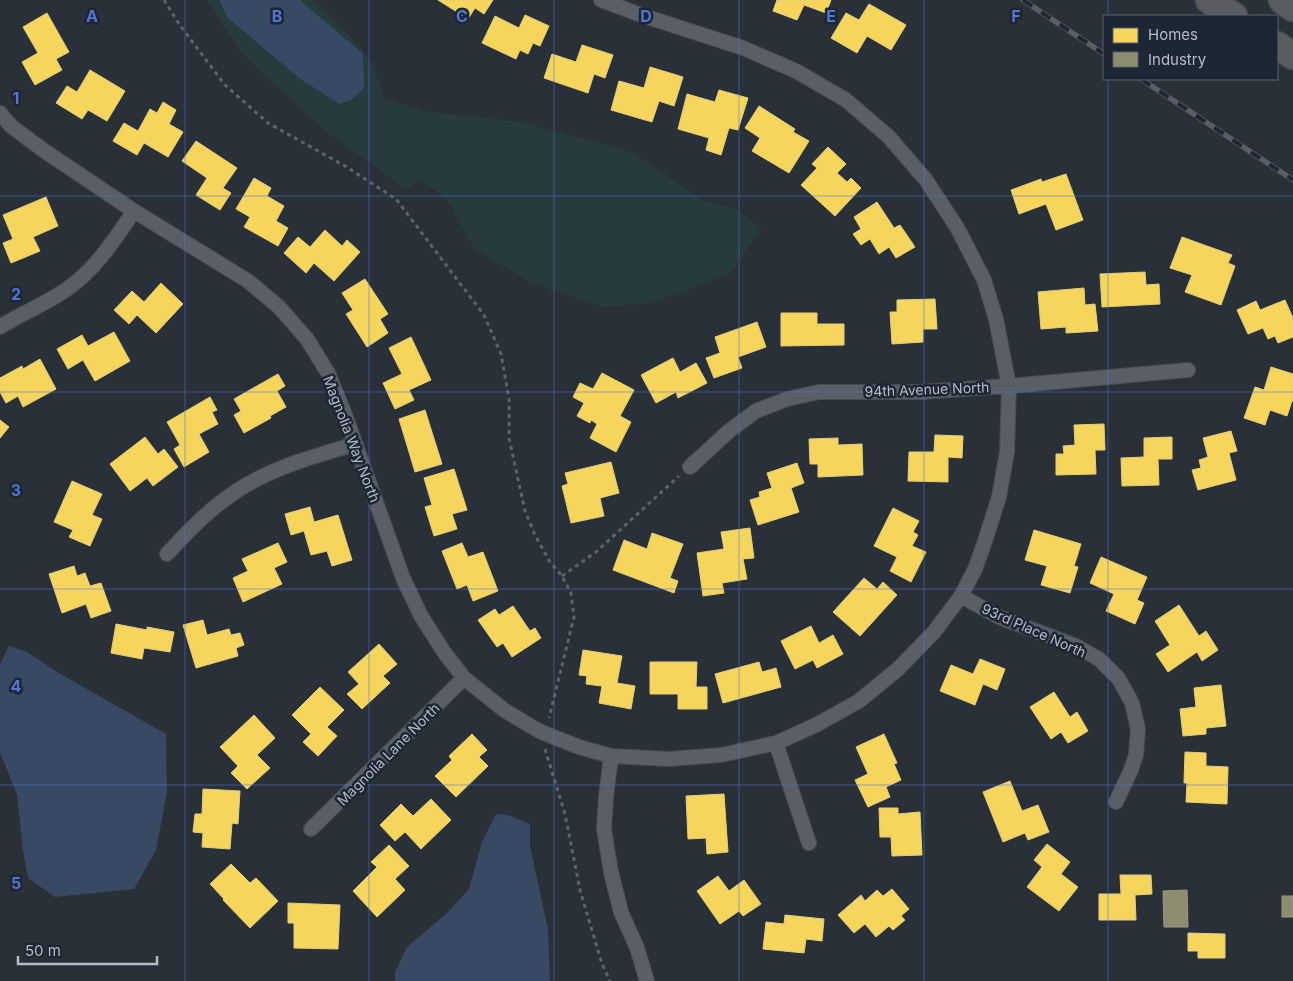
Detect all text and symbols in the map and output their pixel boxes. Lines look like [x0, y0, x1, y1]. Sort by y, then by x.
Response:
text: A [86, 6, 98, 26]
text: B [272, 6, 282, 26]
text: C [456, 6, 468, 26]
text: D [640, 6, 652, 26]
text: E [826, 6, 836, 26]
text: F [1011, 6, 1021, 26]
legend [1103, 15, 1278, 80]
text: Homes [1148, 25, 1198, 44]
text: Industry [1148, 50, 1207, 69]
text: 1 [13, 88, 19, 108]
text: 2 [11, 284, 21, 304]
street label: Magnolia Way North [320, 373, 384, 505]
street label: 94th Avenue North [864, 378, 990, 400]
text: 3 [11, 480, 21, 500]
street label: 93rd Place North [979, 599, 1089, 661]
text: 4 [11, 676, 22, 696]
street label: Magnolia Lane North [333, 699, 443, 809]
text: 5 [11, 873, 21, 893]
scale bar [18, 934, 156, 966]
text: 50 m [25, 941, 61, 960]

